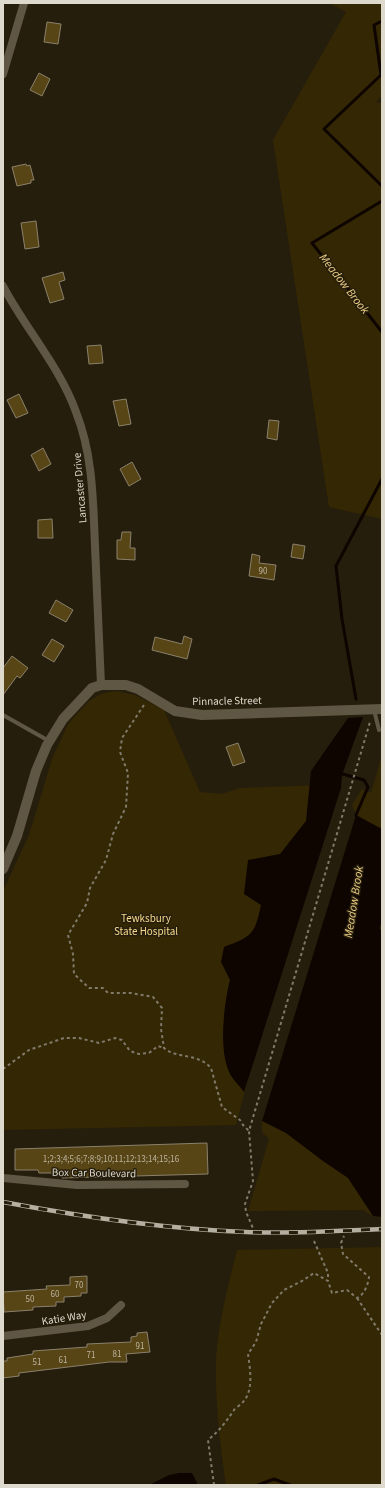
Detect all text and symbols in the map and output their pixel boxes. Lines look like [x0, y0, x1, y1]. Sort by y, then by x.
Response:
water label: Meadow Brook [315, 250, 373, 318]
street label: Lancaster Drive [69, 452, 91, 524]
house number: 90 [259, 565, 268, 578]
street label: Pinnacle Street [192, 693, 262, 709]
water label: Meadow Brook [340, 864, 368, 939]
park label: Tewksbury State Hospital [114, 911, 178, 939]
house number: 1;2;3;4;5;6;7;8;9;10;11;12;13;14;15;16 [43, 1153, 180, 1166]
street label: Box Car Boulevard [52, 1165, 136, 1181]
house number: 70 [75, 1279, 84, 1292]
house number: 60 [51, 1288, 60, 1301]
house number: 50 [26, 1293, 35, 1306]
street label: Katie Way [41, 1307, 87, 1329]
house number: 91 [136, 1340, 144, 1353]
house number: 81 [113, 1348, 121, 1361]
house number: 71 [87, 1349, 95, 1362]
house number: 61 [59, 1354, 67, 1367]
house number: 51 [33, 1356, 41, 1369]

